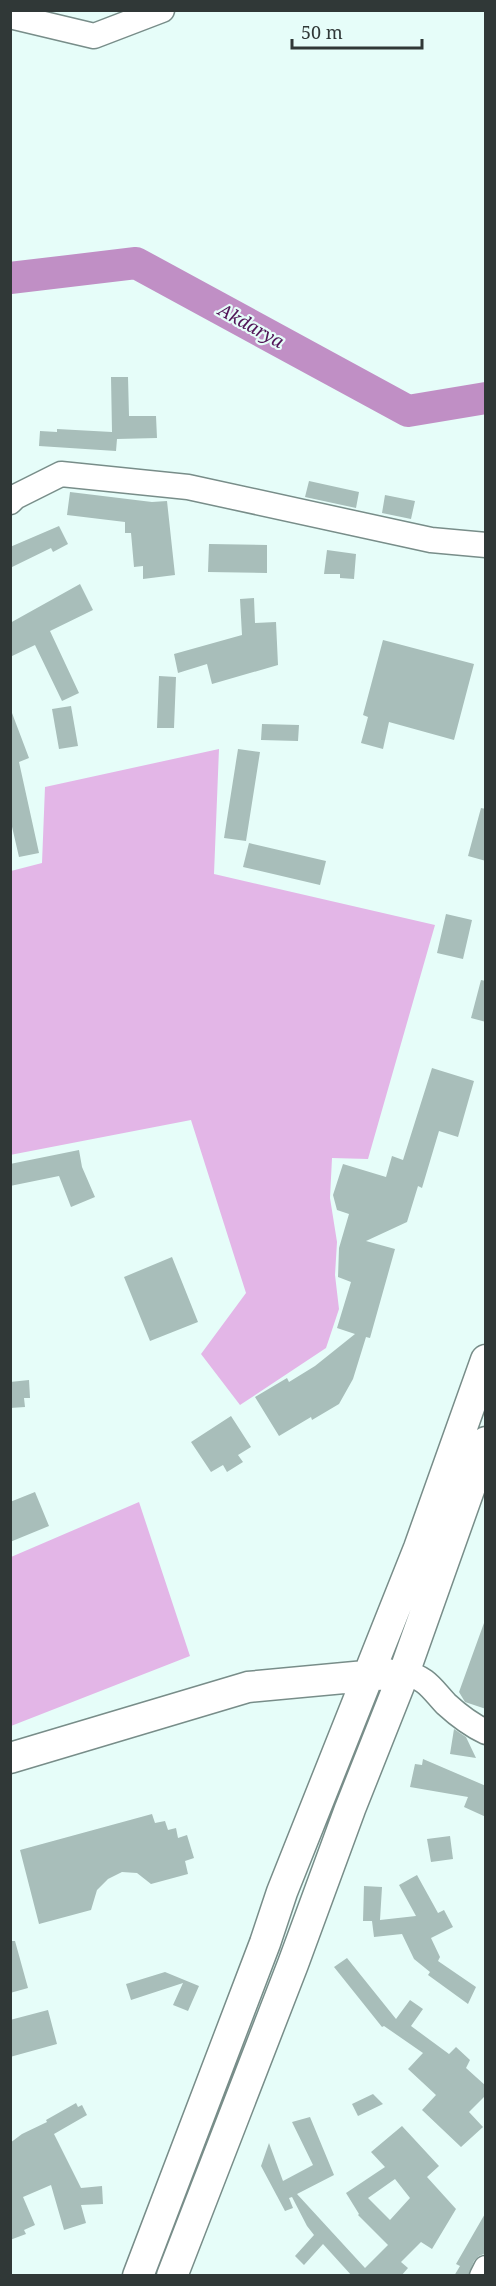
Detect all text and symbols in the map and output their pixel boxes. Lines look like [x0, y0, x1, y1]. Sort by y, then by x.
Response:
scale bar [292, 12, 422, 50]
text: 50 m [301, 20, 343, 44]
water label: Akdarya [213, 296, 289, 353]

